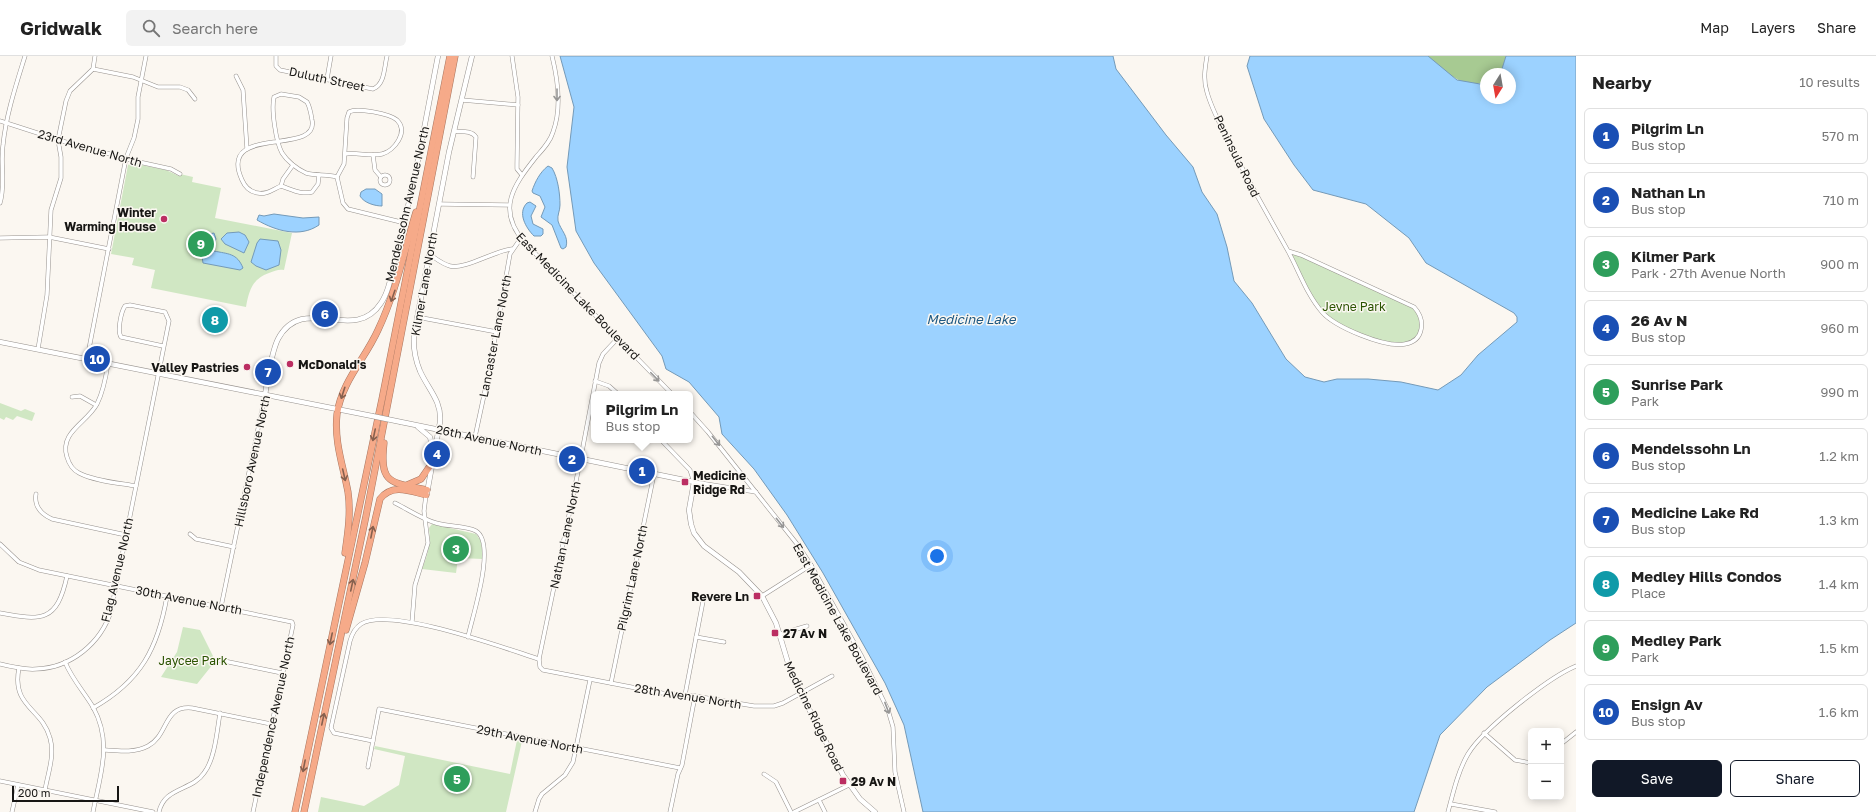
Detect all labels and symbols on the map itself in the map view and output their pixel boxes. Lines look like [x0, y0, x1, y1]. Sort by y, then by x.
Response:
street label: Duluth Street [288, 64, 367, 94]
north arrow [1480, 68, 1516, 104]
one-way arrow [553, 88, 561, 101]
street label: Peninsula Road [1211, 113, 1263, 199]
street label: Mendelssohn Avenue North [382, 125, 432, 283]
street label: 23rd Avenue North [36, 126, 144, 170]
place label: Winter Warming House [64, 205, 156, 234]
marker: Winter Warming House [159, 214, 169, 224]
pin: 9 [188, 229, 214, 259]
street label: East Medicine Lake Boulevard [513, 229, 643, 363]
street label: Kilmer Lane North [407, 231, 441, 337]
street label: Lancaster Lane North [476, 273, 514, 399]
one-way arrow [388, 289, 396, 301]
pin: 6 [312, 299, 338, 329]
park label: Jevne Park [1322, 299, 1386, 314]
pin: 8 [202, 305, 228, 335]
water label: Medicine Lake [926, 311, 1017, 327]
pin: 10 [84, 344, 110, 374]
pin: 7 [255, 357, 281, 387]
place label: McDonald's [298, 357, 367, 372]
marker: McDonald's [285, 359, 295, 369]
place label: Valley Pastries [151, 360, 239, 375]
marker: Valley Pastries [242, 362, 252, 372]
one-way arrow [650, 372, 660, 382]
one-way arrow [339, 387, 346, 400]
street label: Hillsboro Avenue North [231, 394, 273, 528]
street label: 26th Avenue North [435, 421, 543, 459]
one-way arrow [370, 429, 378, 442]
one-way arrow [711, 436, 720, 447]
pin: 4 [424, 439, 450, 469]
pin: 2 [559, 444, 585, 474]
pin: 1 [629, 456, 655, 486]
one-way arrow [341, 468, 348, 481]
place label: Medicine Ridge Rd [693, 468, 746, 497]
marker: Medicine Ridge Rd [680, 477, 690, 487]
street label: Nathan Lane North [546, 480, 584, 590]
street label: Flag Avenue North [98, 516, 136, 624]
one-way arrow [776, 517, 785, 528]
street label: Pilgrim Lane North [613, 524, 651, 632]
one-way arrow [369, 526, 377, 539]
pin: 3 [443, 534, 469, 564]
street label: East Medicine Lake Boulevard [790, 540, 886, 698]
your location [927, 546, 947, 566]
one-way arrow [348, 578, 356, 591]
street label: 30th Avenue North [134, 582, 244, 618]
place label: Revere Ln [691, 589, 749, 604]
marker: Revere Ln [752, 591, 762, 601]
place label: 27 Av N [783, 626, 827, 641]
marker: 27 Av N [770, 628, 780, 638]
one-way arrow [326, 632, 334, 645]
street label: Independence Avenue North [249, 635, 297, 799]
park label: Jaycee Park [158, 653, 228, 668]
street label: Medicine Ridge Road [781, 659, 847, 773]
street label: 28th Avenue North [633, 680, 743, 712]
one-way arrow [884, 701, 892, 713]
one-way arrow [320, 713, 328, 726]
street label: 29th Avenue North [475, 721, 585, 757]
one-way arrow [300, 759, 308, 772]
pin: 5 [444, 764, 470, 794]
place label: 29 Av N [851, 774, 896, 789]
marker: 29 Av N [838, 776, 848, 786]
scale bar [12, 784, 119, 803]

